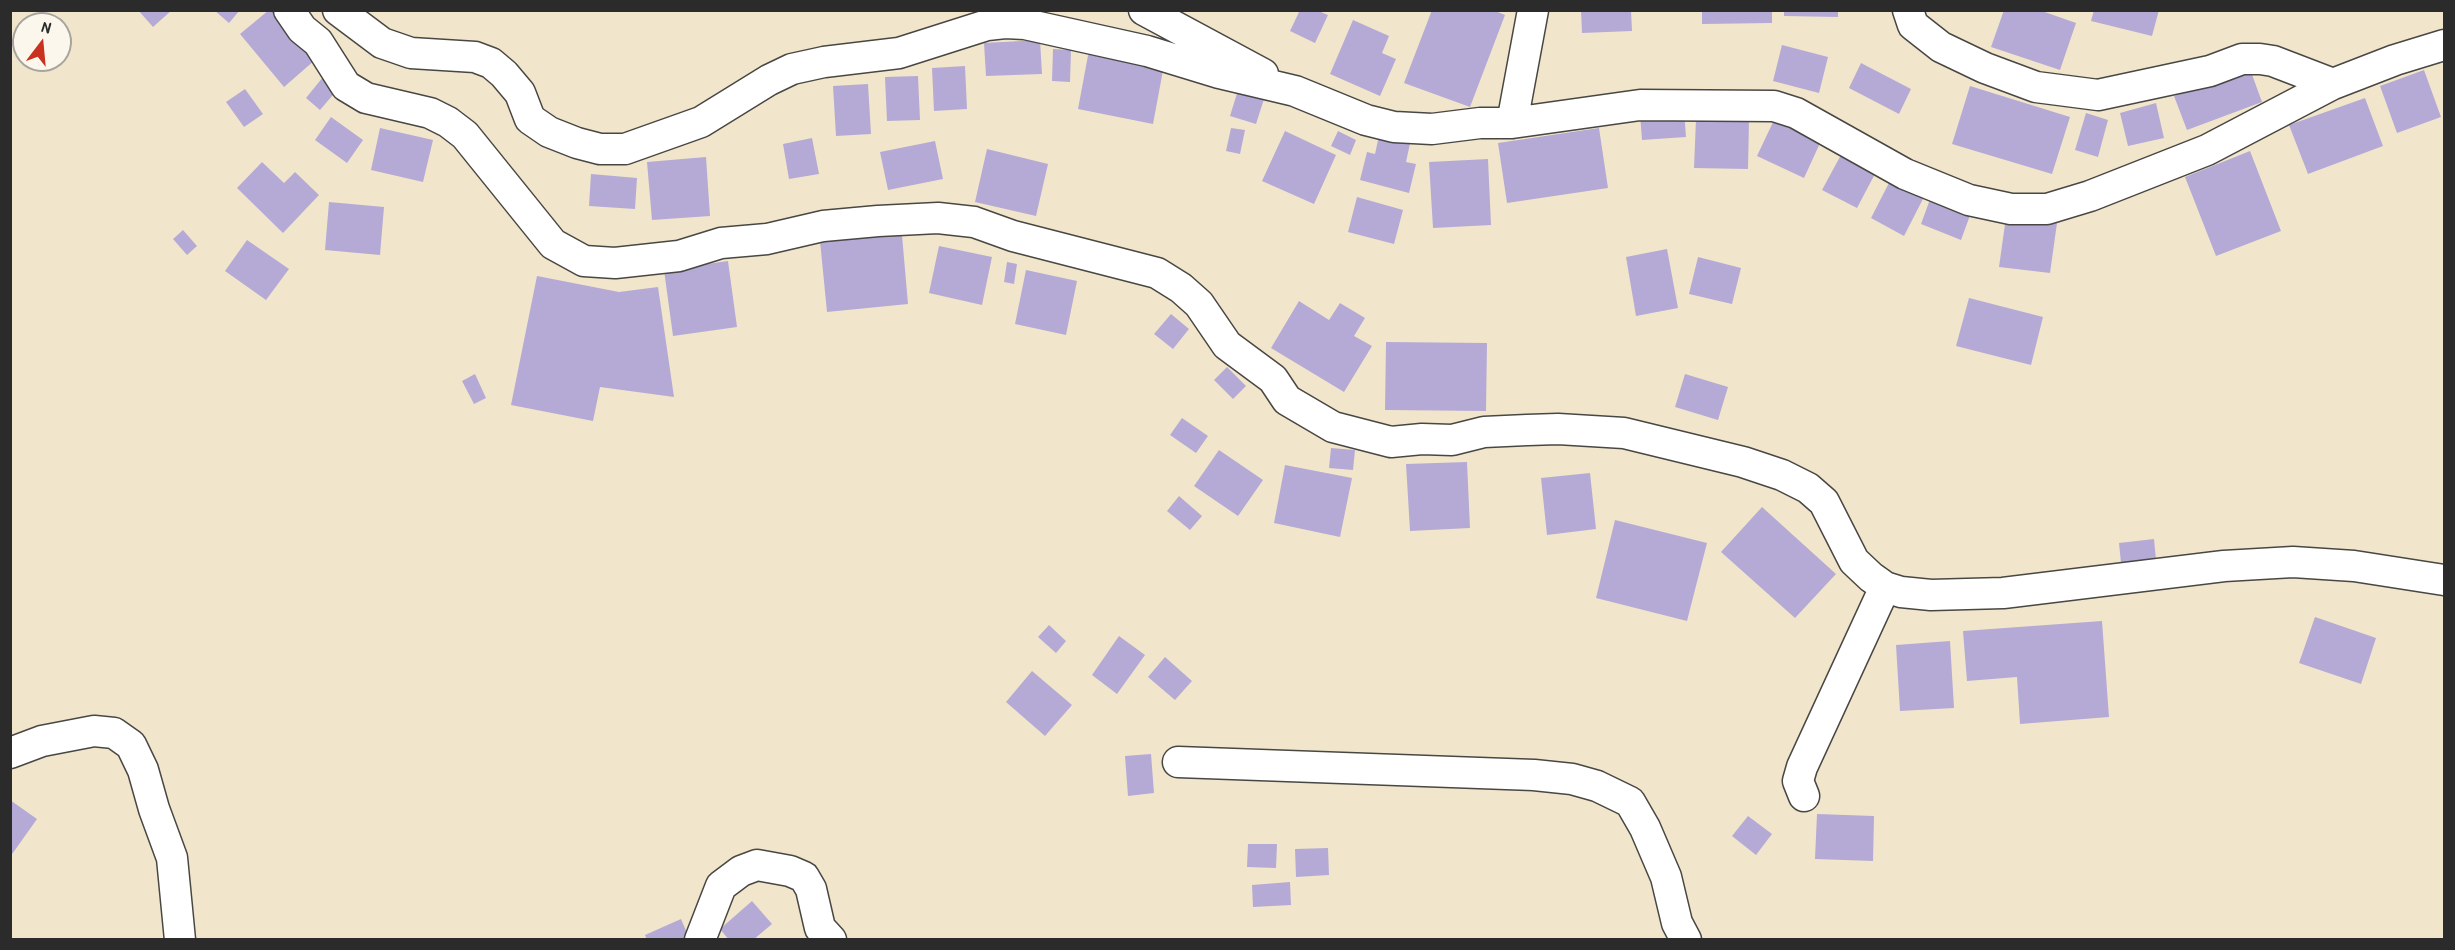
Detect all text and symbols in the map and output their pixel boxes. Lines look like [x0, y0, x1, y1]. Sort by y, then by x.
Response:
north arrow [12, 12, 72, 72]
text: N [39, 15, 54, 38]

